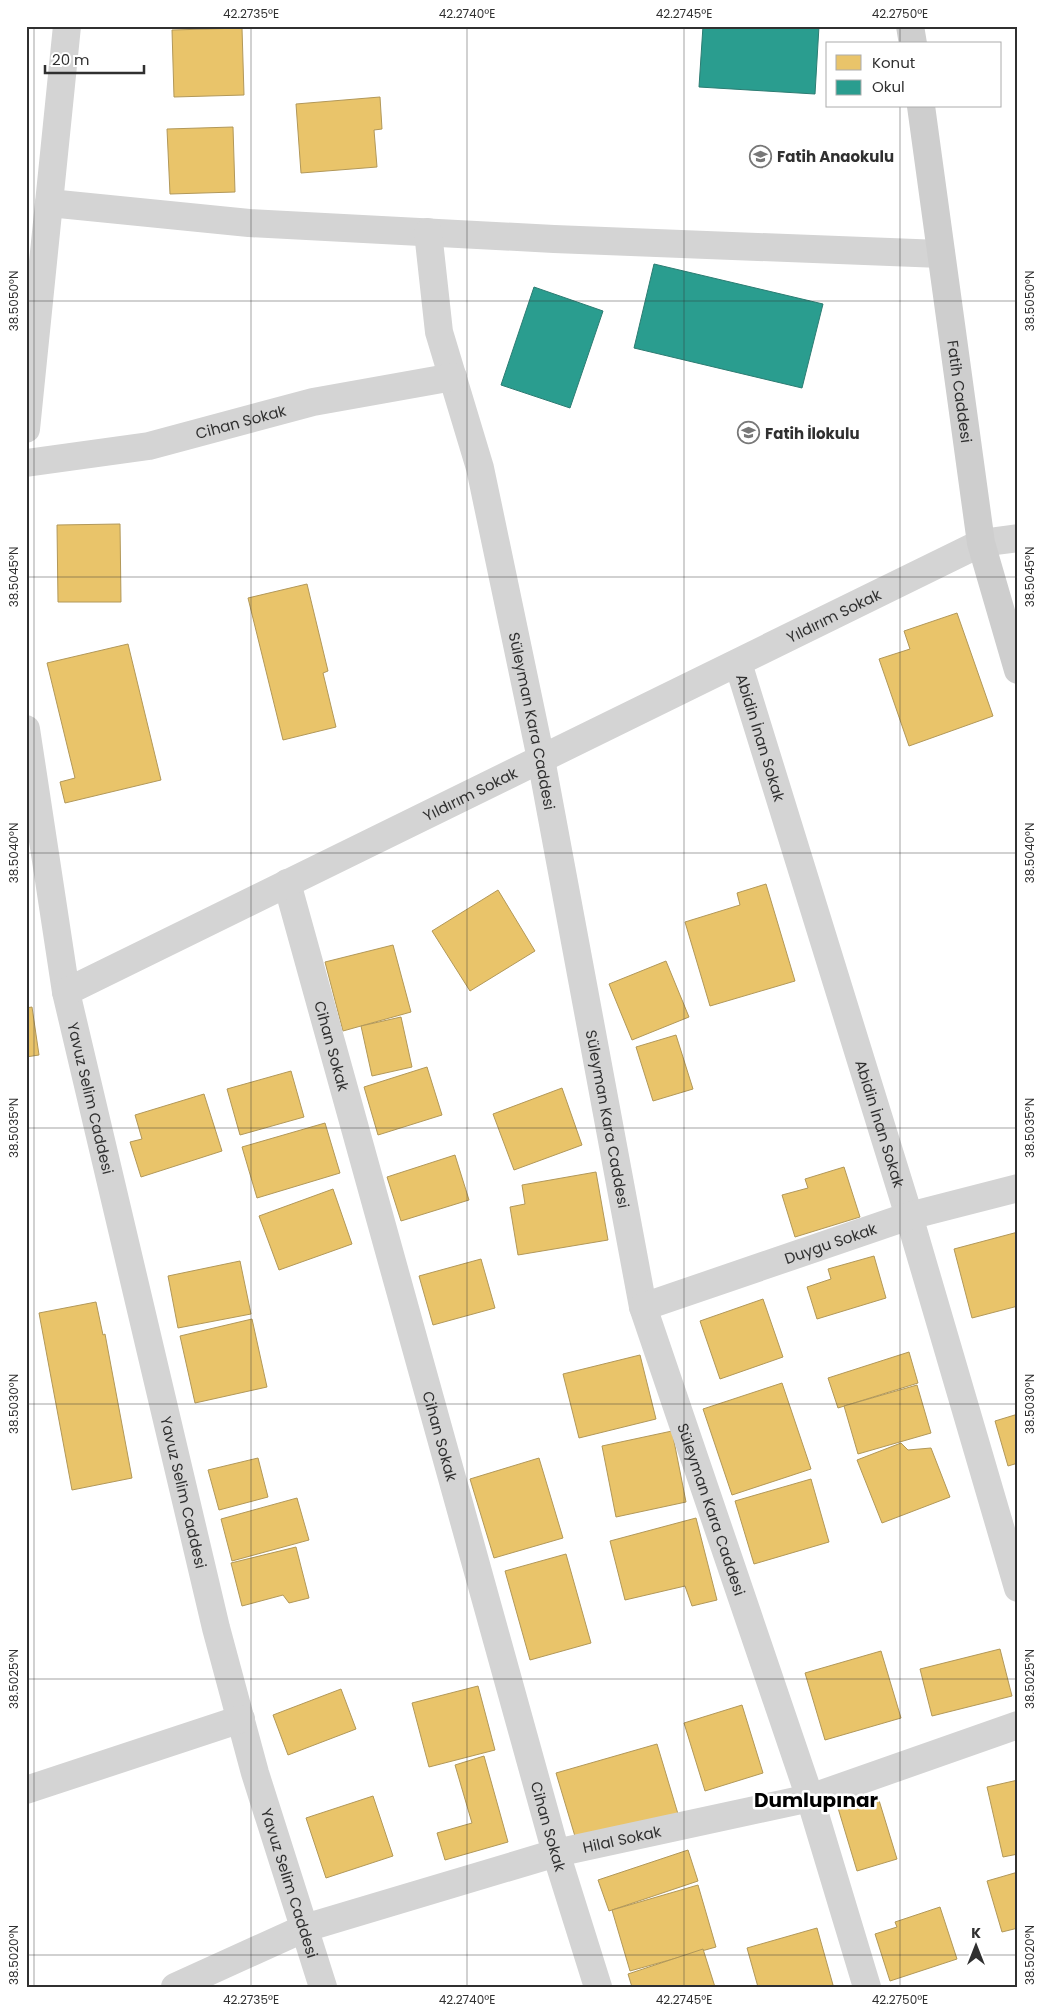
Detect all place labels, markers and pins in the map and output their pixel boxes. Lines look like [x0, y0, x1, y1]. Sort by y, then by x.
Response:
school or university icon: Fatih Anaokulu [749, 144, 773, 168]
place label: Fatih Anaokulu [777, 146, 894, 167]
school or university icon: Fatih İlokulu [737, 421, 761, 445]
place label: Fatih İlokulu [765, 423, 860, 444]

